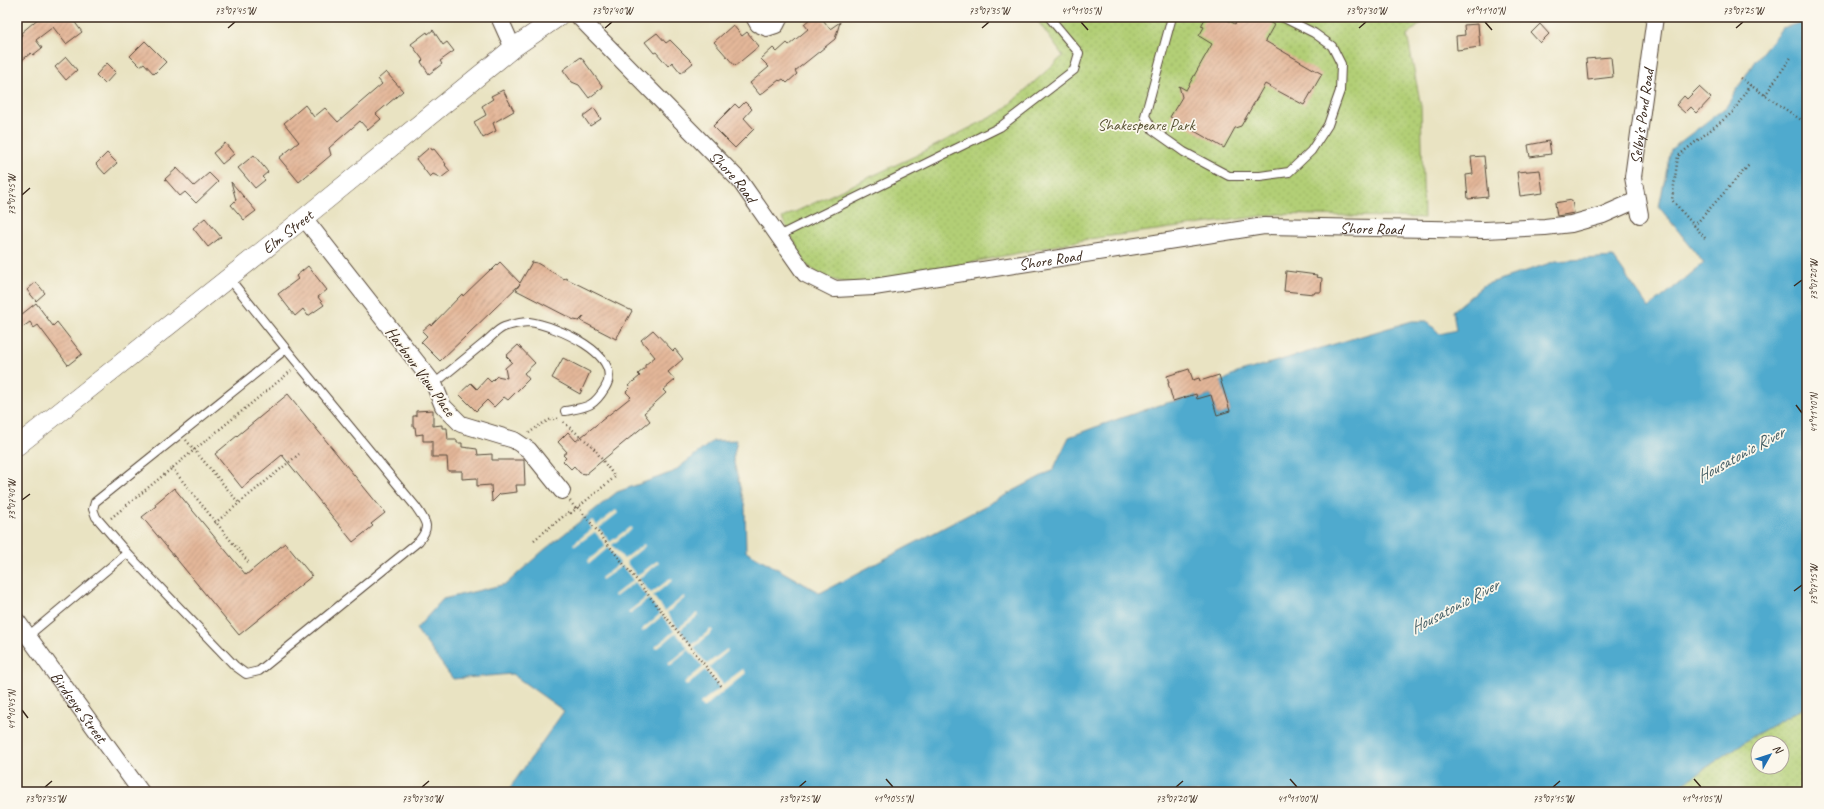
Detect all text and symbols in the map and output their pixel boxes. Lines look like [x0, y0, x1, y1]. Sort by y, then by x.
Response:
text: 73°07'45"W [215, 4, 257, 17]
text: 73°07'40"W [592, 4, 634, 17]
text: 73°07'35"W [969, 4, 1011, 17]
text: 41°11'05"N [1061, 4, 1103, 17]
text: 73°07'30"W [1346, 4, 1388, 17]
text: 41°11'10"N [1465, 4, 1507, 17]
text: 73°07'25"W [1723, 4, 1765, 17]
street label: Selby's Pond Road [1626, 65, 1659, 165]
park label: Shakespeare Park [1097, 115, 1196, 135]
street label: Shore Road [705, 147, 762, 209]
text: 73°07'45"W [5, 173, 18, 215]
street label: Elm Street [258, 205, 319, 258]
street label: Shore Road [1340, 218, 1406, 240]
street label: Shore Road [1017, 245, 1085, 275]
text: 73°07'20"W [1807, 258, 1820, 300]
street label: Harbour View Place [381, 323, 461, 422]
text: 41°11'10"N [1807, 391, 1820, 433]
water label: Housatonic River [1693, 420, 1790, 487]
text: 73°07'40"W [5, 478, 18, 520]
text: 73°07'15"W [1807, 563, 1820, 605]
water label: Housatonic River [1407, 573, 1504, 638]
street label: Birdseye Street [46, 668, 112, 748]
text: 41°10'45"N [5, 688, 18, 730]
north arrow [1750, 735, 1790, 775]
text: N [1770, 742, 1787, 757]
text: 73°07'35"W [25, 792, 67, 805]
text: 73°07'30"W [402, 792, 444, 805]
text: 73°07'25"W [779, 792, 821, 805]
text: 41°10'55"N [873, 792, 915, 805]
text: 73°07'20"W [1156, 792, 1198, 805]
text: 41°11'00"N [1277, 792, 1319, 805]
text: 73°07'15"W [1533, 792, 1575, 805]
text: 41°11'05"N [1681, 792, 1723, 805]

